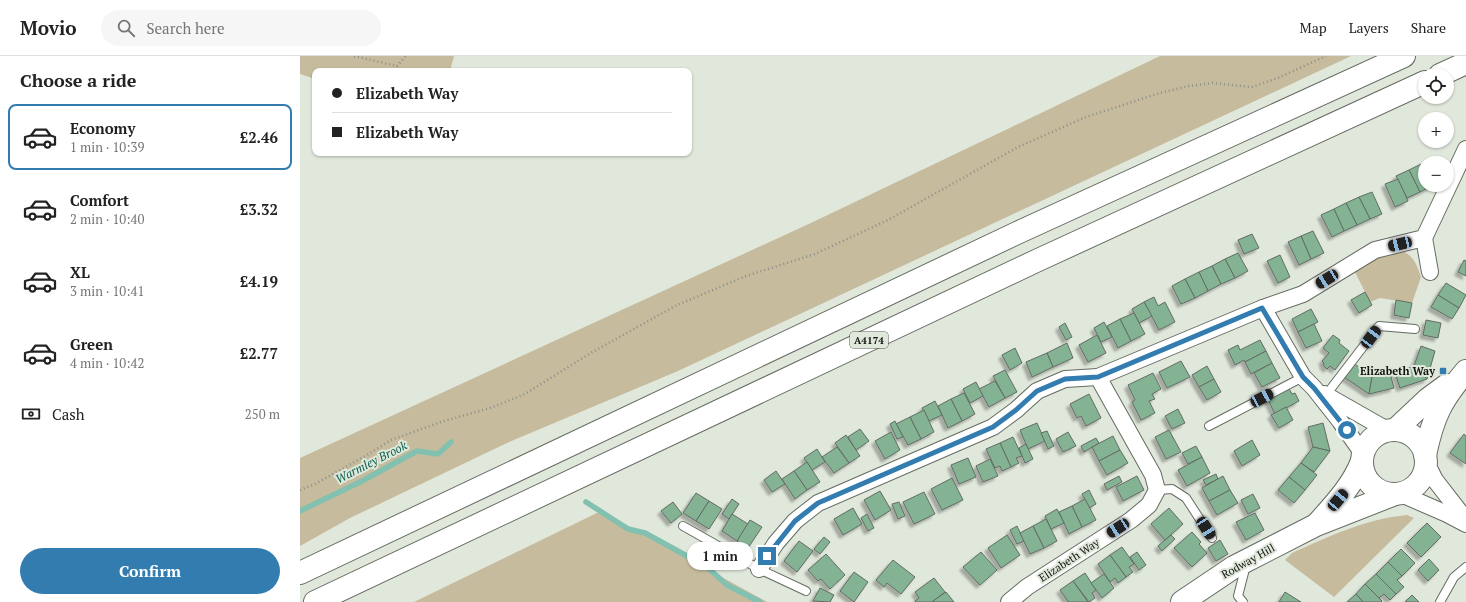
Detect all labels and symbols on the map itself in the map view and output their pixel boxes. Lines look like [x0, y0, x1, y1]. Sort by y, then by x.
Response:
car [1387, 235, 1413, 253]
car [1314, 268, 1340, 290]
car [1359, 324, 1383, 350]
road number: A4174 [850, 332, 888, 348]
place label: Elizabeth Way [1360, 364, 1435, 378]
marker: Elizabeth Way [1438, 366, 1448, 376]
car [1249, 387, 1275, 409]
route start [1338, 421, 1356, 439]
water label: Warmley Brook [333, 437, 409, 486]
car [1326, 487, 1350, 513]
car [1194, 515, 1218, 541]
car [1105, 516, 1131, 540]
street label: Elizabeth Way [1036, 535, 1102, 585]
street label: Rodway Hill [1219, 541, 1277, 581]
callout: 1 min [687, 542, 753, 570]
route end [758, 547, 776, 565]

